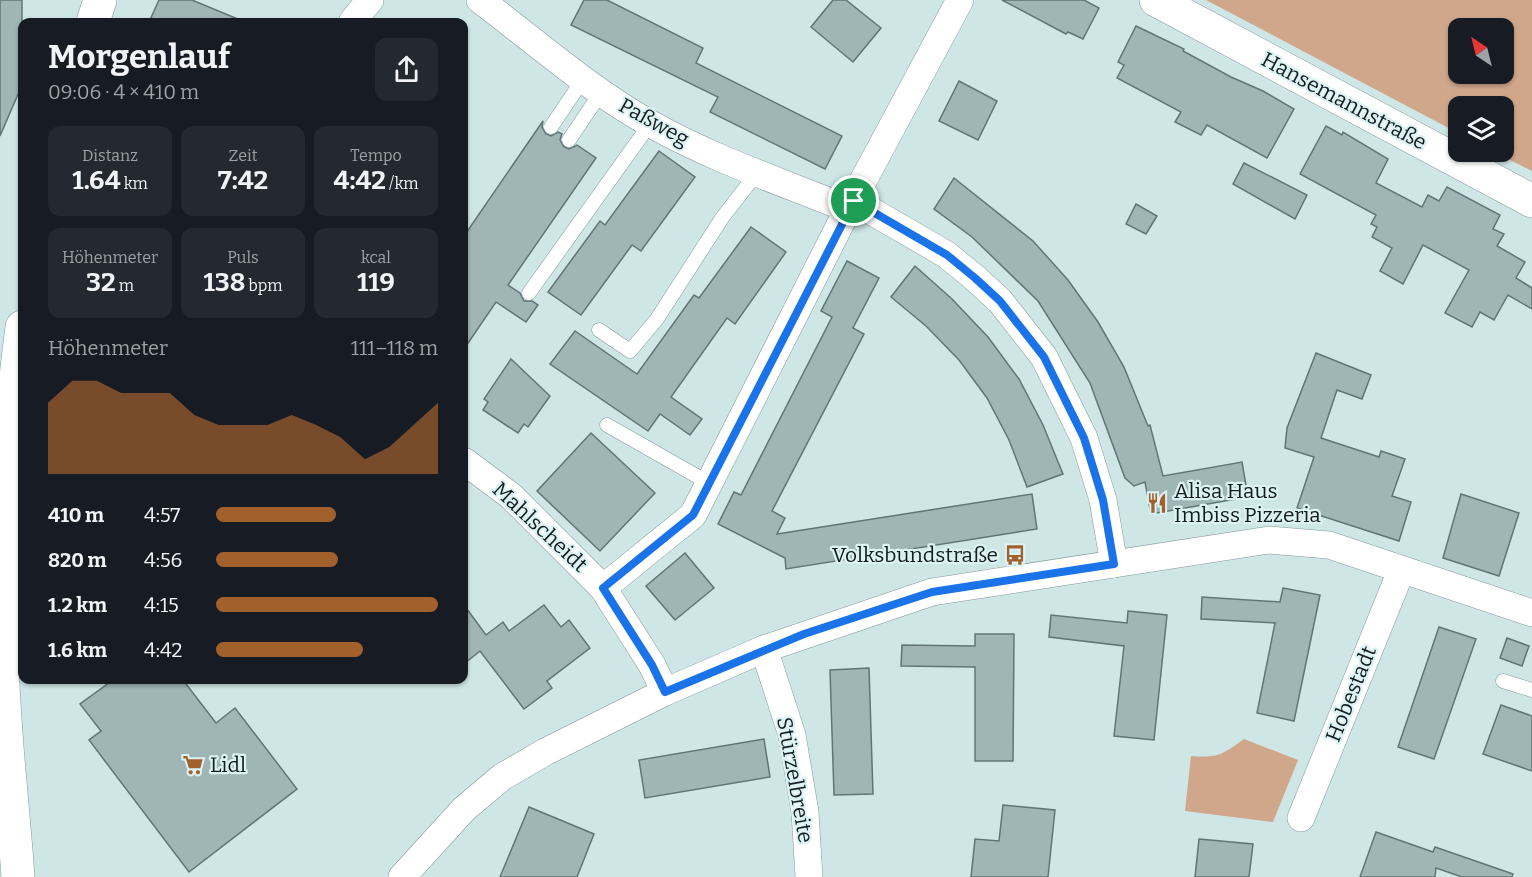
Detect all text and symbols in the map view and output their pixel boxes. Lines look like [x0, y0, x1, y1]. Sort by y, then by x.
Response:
north arrow [1448, 18, 1514, 84]
map controls [1448, 18, 1514, 162]
text: Morgenlauf [48, 37, 230, 77]
button: share [375, 38, 438, 101]
street label: Hansemannstraße [1257, 46, 1431, 156]
text: 09:06 · 4 × 410 m [48, 80, 199, 104]
street label: Paßweg [614, 92, 694, 152]
button: layers [1448, 96, 1514, 162]
text: Distanz [82, 146, 138, 165]
text: Zeit [228, 146, 258, 165]
text: Tempo [350, 146, 402, 165]
text: 1.64 [72, 165, 120, 196]
text: 7:42 [218, 165, 268, 196]
text: 4:42 [334, 165, 386, 196]
text: km [120, 174, 148, 193]
text: /km [386, 174, 418, 193]
pin [828, 175, 879, 226]
icon: arrive [837, 184, 870, 217]
text: Höhenmeter [62, 248, 158, 267]
text: Puls [227, 248, 259, 267]
text: kcal [361, 248, 391, 267]
text: 32 [86, 267, 116, 298]
text: 138 [203, 267, 245, 298]
text: 119 [357, 267, 395, 298]
text: m [116, 276, 134, 295]
text: bpm [245, 276, 283, 295]
text: Höhenmeter [48, 336, 168, 360]
text: 111–118 m [351, 336, 438, 360]
street label: Mahlscheidt [487, 476, 593, 578]
place label: Alisa Haus Imbiss Pizzeria [1174, 478, 1321, 528]
restaurant icon: Alisa Haus Imbiss Pizzeria [1145, 491, 1169, 515]
text: 410 m [48, 503, 104, 527]
text: 4:57 [144, 503, 180, 527]
place label: Volksbundstraße [832, 542, 998, 568]
bus stop icon: Volksbundstraße [1003, 543, 1027, 567]
text: 820 m [48, 548, 107, 572]
text: 4:56 [144, 548, 182, 572]
text: 1.2 km [48, 593, 107, 617]
text: 4:15 [144, 593, 179, 617]
text: 1.6 km [48, 638, 107, 662]
text: 4:42 [144, 638, 182, 662]
street label: Hobestadt [1320, 642, 1382, 746]
street label: Stürzelbreite [771, 715, 819, 845]
place label: Lidl [210, 752, 246, 778]
supermarket icon: Lidl [181, 753, 205, 777]

